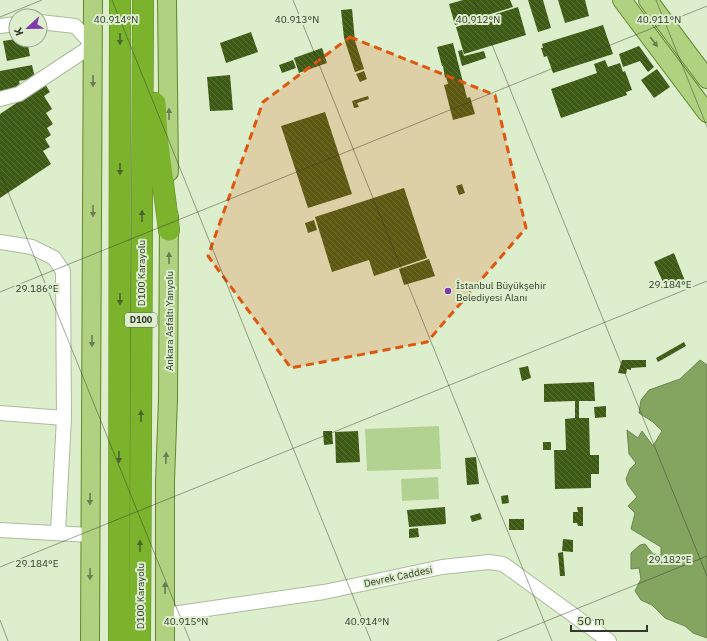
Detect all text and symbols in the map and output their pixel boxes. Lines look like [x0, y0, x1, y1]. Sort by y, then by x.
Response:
north arrow [8, 8, 48, 48]
text: 40.914°N [94, 13, 138, 26]
text: 40.913°N [275, 13, 319, 26]
text: 40.912°N [456, 13, 500, 26]
text: 40.911°N [637, 13, 681, 26]
text: K [11, 25, 27, 38]
one-way arrow [117, 33, 123, 46]
one-way arrow [650, 37, 658, 48]
one-way arrow [90, 75, 96, 88]
one-way arrow [166, 107, 172, 120]
one-way arrow [117, 163, 123, 176]
one-way arrow [89, 205, 96, 217]
one-way arrow [139, 209, 145, 222]
street label: D100 Karayolu [135, 240, 148, 306]
one-way arrow [166, 251, 172, 264]
street label: Ankara Asfaltı Yanyolu [163, 271, 176, 371]
text: 29.184°E [648, 278, 692, 291]
place label: İstanbul Büyükşehir Belediyesi Alanı [456, 279, 546, 304]
text: 29.186°E [15, 282, 59, 295]
marker: İstanbul Büyükşehir Belediyesi Alanı [443, 286, 453, 296]
one-way arrow [117, 293, 123, 306]
road number: D100 [125, 313, 157, 327]
one-way arrow [89, 335, 95, 348]
one-way arrow [138, 409, 144, 422]
one-way arrow [116, 451, 122, 464]
one-way arrow [163, 451, 169, 464]
one-way arrow [87, 493, 93, 506]
one-way arrow [137, 539, 143, 552]
text: 29.182°E [648, 553, 692, 566]
text: 29.184°E [15, 557, 59, 570]
street label: D100 Karayolu [134, 563, 147, 629]
street label: Devrek Caddesi [363, 563, 434, 590]
one-way arrow [87, 568, 93, 581]
one-way arrow [162, 581, 168, 594]
scale bar [571, 607, 647, 633]
text: 50 m [577, 613, 605, 628]
text: 40.915°N [164, 615, 208, 628]
text: 40.914°N [345, 615, 389, 628]

